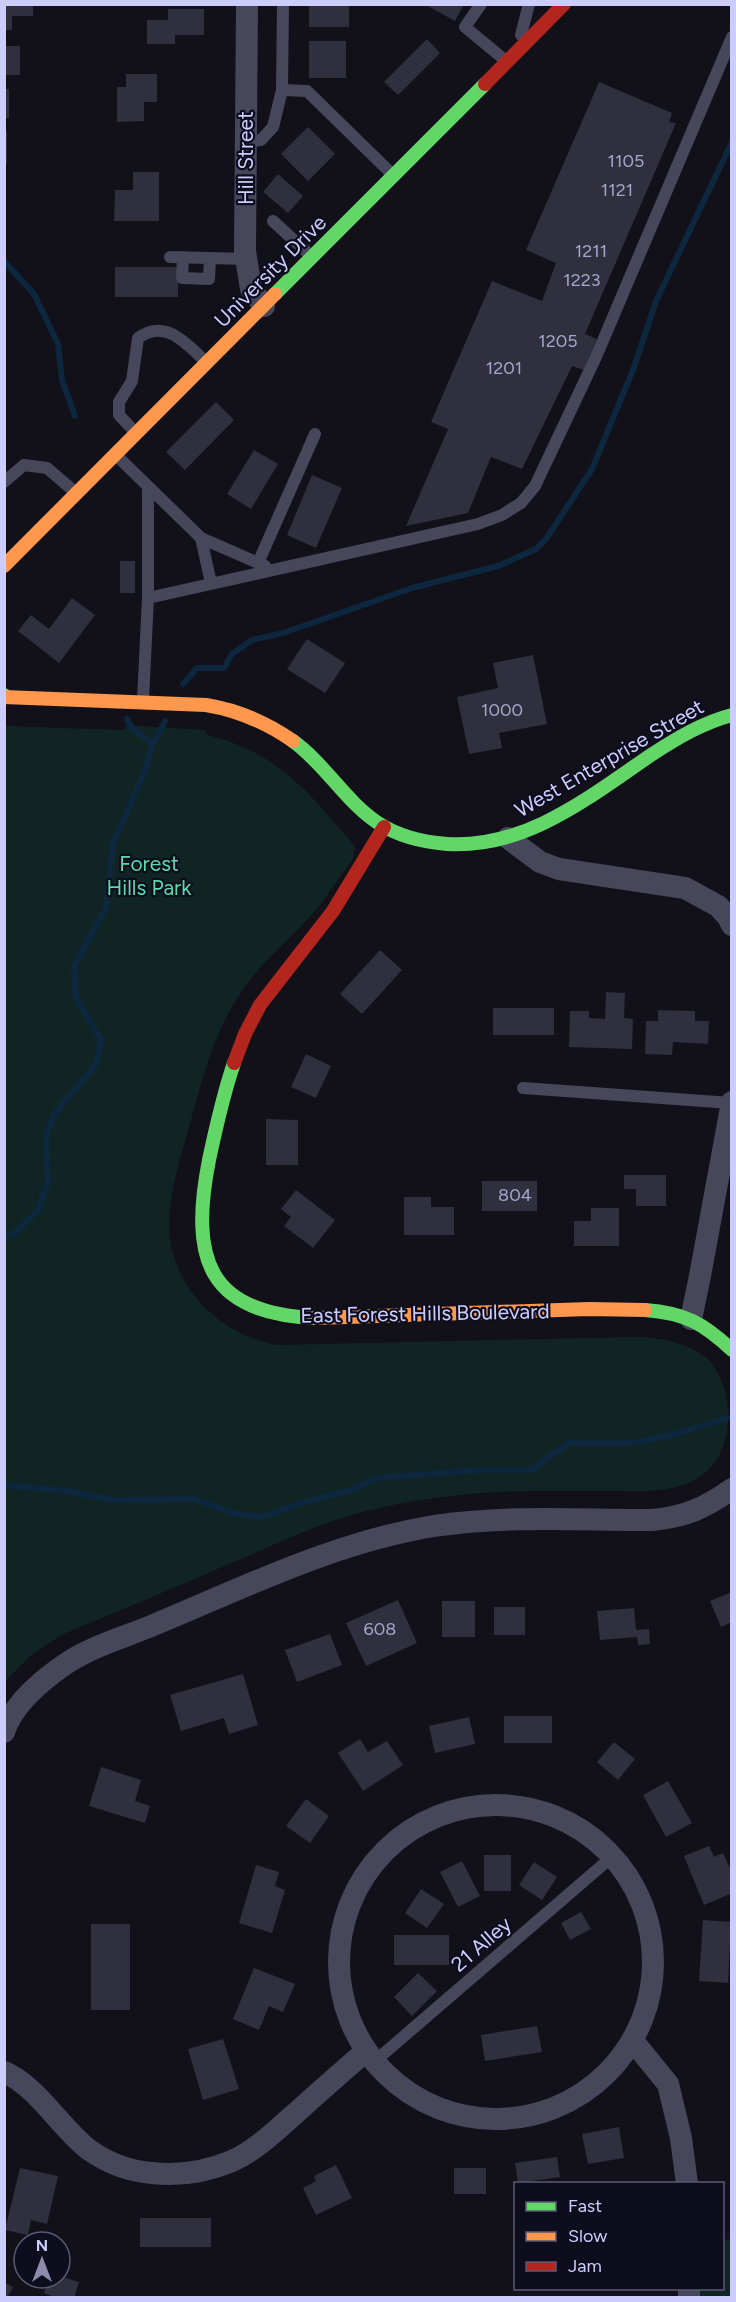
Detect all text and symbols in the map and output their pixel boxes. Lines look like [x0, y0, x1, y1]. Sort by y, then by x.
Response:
street label: Hill Street [233, 111, 258, 205]
house number: 1105 [608, 150, 644, 172]
house number: 1121 [601, 179, 633, 201]
street label: University Drive [209, 210, 331, 332]
house number: 1211 [575, 240, 607, 262]
house number: 1223 [563, 269, 601, 291]
house number: 1205 [538, 330, 578, 352]
house number: 1201 [486, 357, 522, 379]
street label: West Enterprise Street [510, 694, 708, 822]
house number: 1000 [481, 699, 523, 721]
park label: Forest Hills Park [107, 851, 192, 900]
house number: 804 [498, 1184, 532, 1206]
street label: East Forest Hills Boulevard [300, 1298, 550, 1328]
house number: 608 [364, 1618, 396, 1640]
street label: 21 Alley [446, 1911, 516, 1977]
legend [514, 2182, 724, 2290]
text: Fast [568, 2195, 602, 2217]
text: Slow [568, 2225, 607, 2247]
north arrow [12, 2230, 72, 2290]
text: N [36, 2236, 48, 2255]
text: Jam [568, 2255, 602, 2277]

